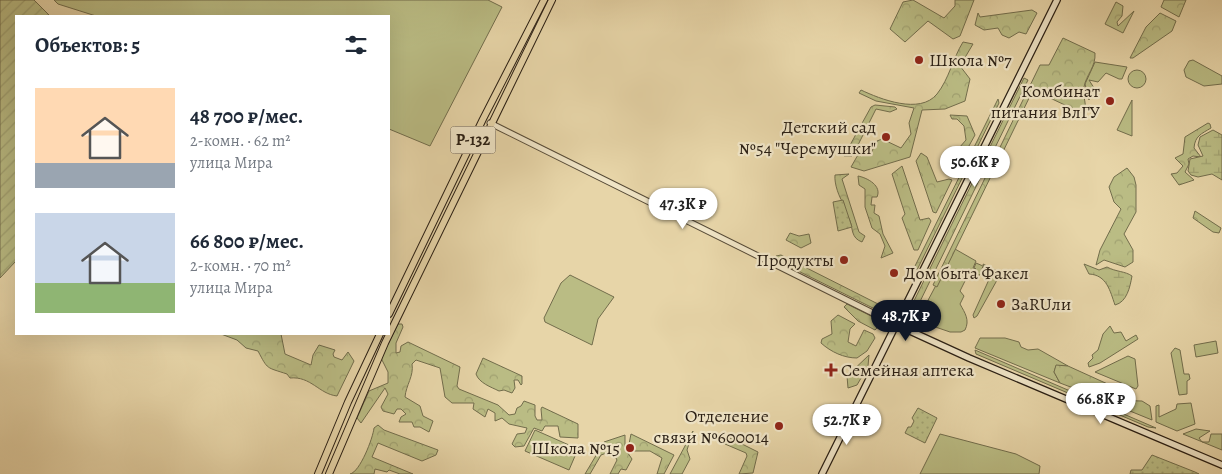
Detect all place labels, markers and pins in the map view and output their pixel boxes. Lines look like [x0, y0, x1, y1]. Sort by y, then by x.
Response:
place label: Школа №7 [929, 48, 1012, 72]
marker: Школа №7 [913, 54, 925, 66]
place label: Комбинат питания ВлГУ [991, 79, 1101, 124]
marker: Комбинат питания ВлГУ [1104, 95, 1116, 107]
place label: Детский сад №54 "Черемушки" [739, 115, 876, 160]
marker: Детский сад №54 "Черемушки" [880, 131, 892, 143]
pin: 50.6K ₽ [929, 146, 1021, 188]
pin: 47.3K ₽ [637, 188, 729, 230]
place label: Продукты [756, 248, 834, 272]
marker: Продукты [838, 254, 850, 266]
place label: Дом быта Факел [904, 261, 1029, 285]
marker: Дом быта Факел [888, 267, 900, 279]
place label: ЗаRUли [1011, 292, 1071, 316]
marker: ЗаRUли [995, 298, 1007, 310]
pin: 48.7K ₽ [860, 300, 952, 342]
place label: Семейная аптека [841, 358, 975, 382]
marker: Семейная аптека [825, 364, 837, 376]
pin: 66.8K ₽ [1055, 382, 1147, 425]
place label: Отделение связи №600014 [654, 404, 769, 449]
pin: 52.7K ₽ [801, 404, 893, 446]
marker: Отделение связи №600014 [773, 420, 785, 432]
place label: Школа №15 [531, 436, 620, 460]
marker: Школа №15 [624, 442, 636, 454]

